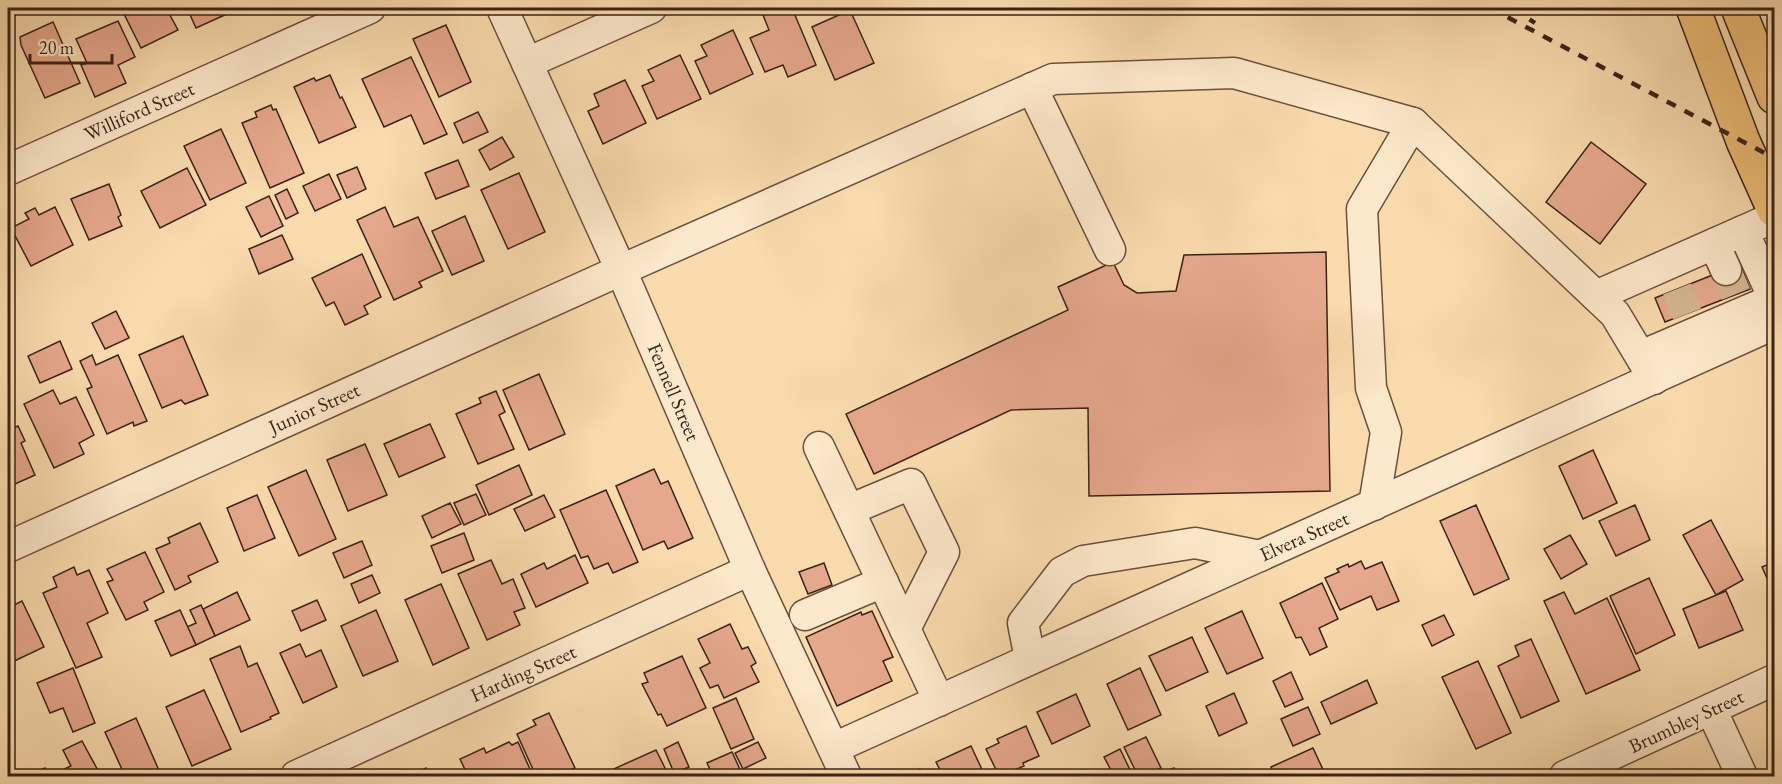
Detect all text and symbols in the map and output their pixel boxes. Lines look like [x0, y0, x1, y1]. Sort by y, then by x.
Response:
scale bar [30, 27, 112, 65]
text: 20 m [39, 36, 74, 59]
street label: Williford Street [80, 75, 199, 147]
street label: Fennell Street [642, 339, 707, 446]
street label: Junior Street [262, 376, 364, 440]
street label: Elvera Street [1255, 505, 1353, 567]
street label: Harding Street [466, 638, 581, 708]
street label: Brumbley Street [1624, 683, 1748, 759]

